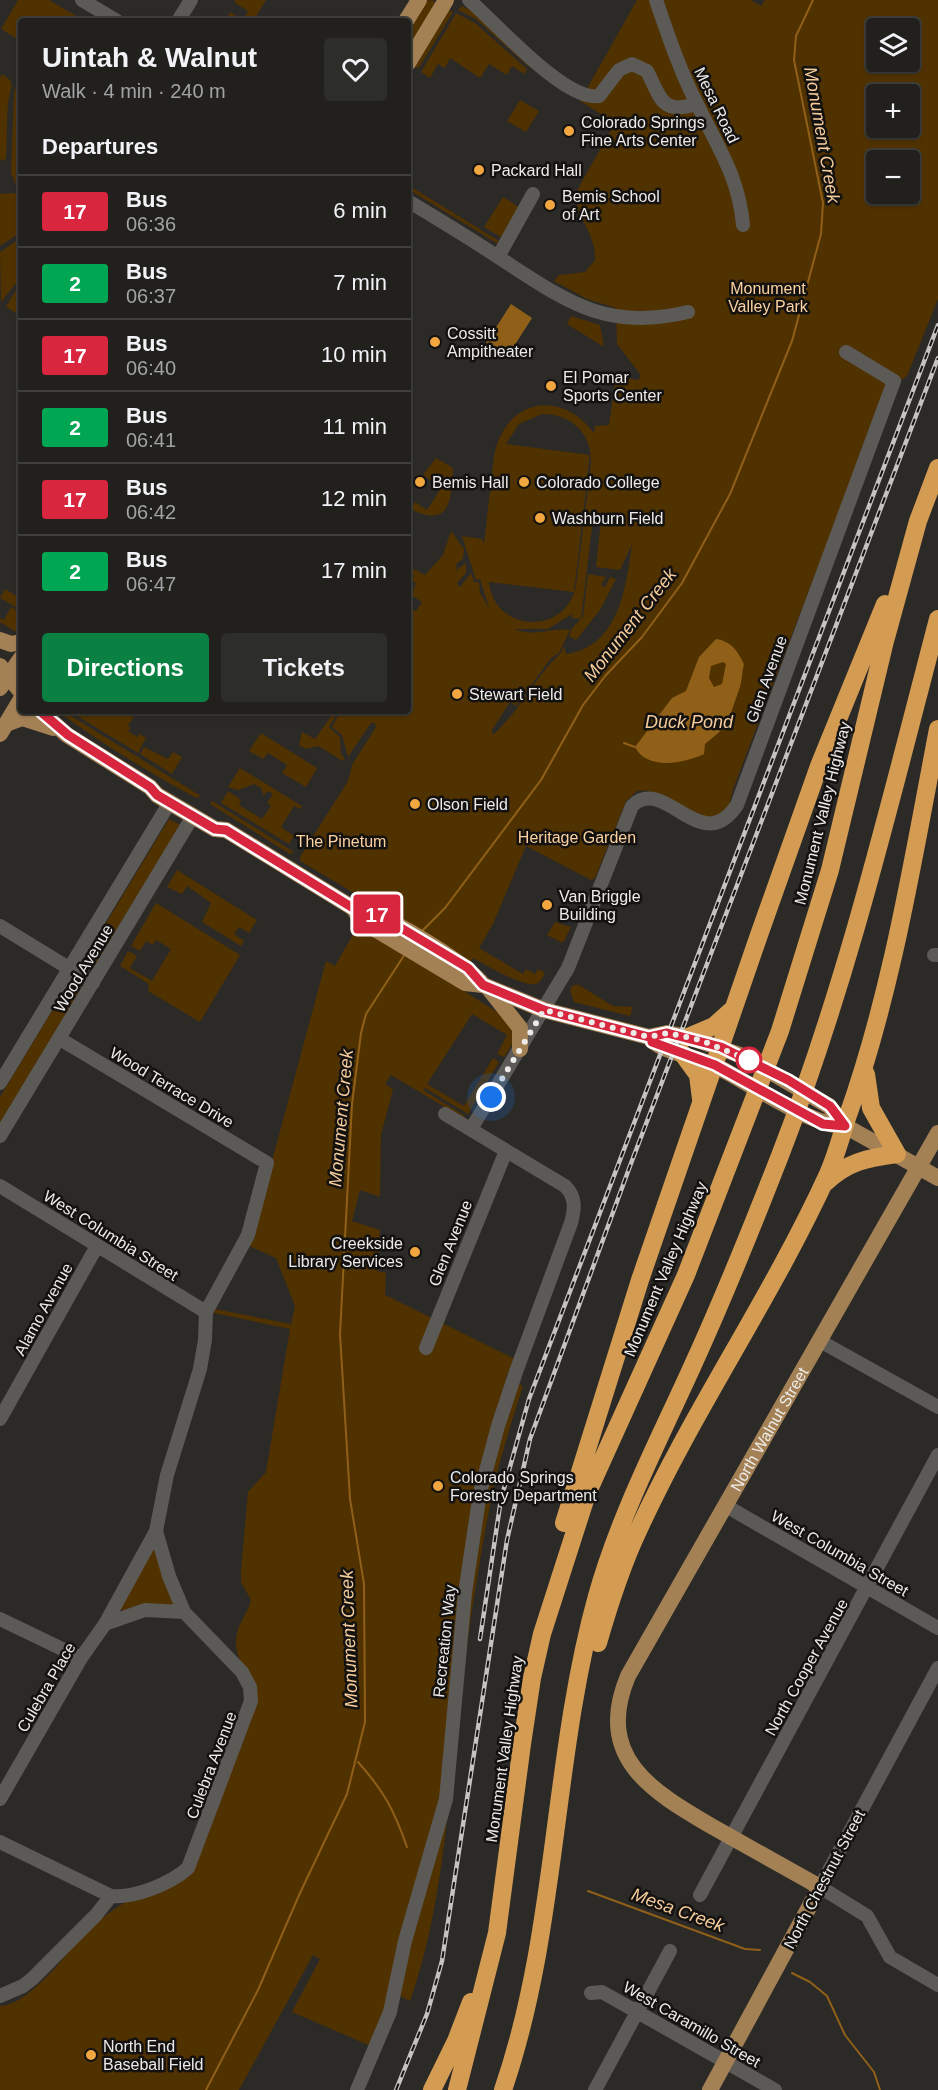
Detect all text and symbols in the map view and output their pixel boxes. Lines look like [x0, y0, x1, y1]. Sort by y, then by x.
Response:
map controls [866, 18, 920, 204]
button: layers [866, 18, 920, 72]
button: heart [324, 38, 387, 101]
text: Uintah & Walnut [42, 42, 257, 73]
street label: Mesa Road [691, 65, 742, 146]
water label: Monument Creek [800, 65, 844, 206]
text: Walk · 4 min · 240 m [42, 80, 226, 102]
button: + [866, 84, 920, 138]
place label: Colorado Springs Fine Arts Center [581, 114, 705, 149]
marker: Colorado Springs Fine Arts Center [562, 124, 576, 138]
text: Departures [42, 134, 158, 159]
button: − [866, 150, 920, 204]
place label: Packard Hall [491, 162, 582, 179]
marker: Packard Hall [472, 163, 486, 177]
text: Bus [126, 187, 168, 212]
place label: Bemis School of Art [562, 188, 660, 223]
text: 6 min [333, 198, 387, 223]
marker: Bemis School of Art [543, 198, 557, 212]
text: 17 [63, 200, 87, 223]
text: 06:36 [126, 213, 176, 235]
text: Bus [126, 259, 168, 284]
text: 7 min [333, 270, 387, 295]
text: 2 [69, 272, 81, 295]
park label: Monument Valley Park [728, 280, 809, 315]
text: 06:37 [126, 285, 176, 307]
place label: Cossitt Ampitheater [447, 325, 534, 360]
text: Bus [126, 331, 168, 356]
marker: Cossitt Ampitheater [428, 335, 442, 349]
text: 10 min [321, 342, 387, 367]
text: 17 [63, 344, 87, 367]
text: 06:40 [126, 357, 176, 379]
place label: El Pomar Sports Center [563, 369, 662, 404]
marker: El Pomar Sports Center [544, 379, 558, 393]
text: Bus [126, 403, 168, 428]
text: 11 min [323, 414, 387, 439]
text: 2 [69, 416, 81, 439]
text: 06:41 [126, 429, 176, 451]
place label: Bemis Hall [432, 474, 508, 491]
place label: Colorado College [536, 474, 660, 491]
text: Bus [126, 475, 168, 500]
marker: Bemis Hall [413, 475, 427, 489]
marker: Colorado College [517, 475, 531, 489]
text: 12 min [321, 486, 387, 511]
text: 17 [63, 488, 87, 511]
text: 06:42 [126, 501, 176, 523]
place label: Washburn Field [552, 510, 663, 527]
marker: Washburn Field [533, 511, 547, 525]
text: Bus [126, 547, 168, 572]
text: 17 min [321, 558, 387, 583]
text: 2 [69, 560, 81, 583]
water label: Monument Creek [580, 564, 681, 686]
text: 06:47 [126, 573, 176, 595]
button: Directions [42, 633, 209, 702]
button: Tickets [221, 633, 387, 702]
street label: Glen Avenue [743, 633, 790, 725]
place label: Stewart Field [469, 686, 562, 703]
marker: Stewart Field [450, 687, 464, 701]
water label: Duck Pond [645, 712, 734, 732]
street label: Monument Valley Highway [791, 720, 854, 906]
place label: Olson Field [427, 796, 508, 813]
marker: Olson Field [408, 797, 422, 811]
park label: Heritage Garden [518, 829, 636, 846]
park label: The Pinetum [296, 833, 386, 850]
place label: Van Briggle Building [559, 888, 641, 923]
line badge: 17 [350, 894, 404, 934]
marker: Van Briggle Building [540, 898, 554, 912]
text: 17 [365, 903, 389, 926]
street label: Wood Avenue [51, 921, 116, 1015]
street label: Wood Terrace Drive [107, 1044, 237, 1131]
water label: Monument Creek [325, 1047, 357, 1188]
unlabelled marker [736, 1047, 762, 1073]
your location [476, 1082, 506, 1112]
street label: Monument Valley Highway [621, 1179, 710, 1359]
street label: West Columbia Street [40, 1187, 182, 1284]
street label: Glen Avenue [425, 1198, 475, 1289]
place label: Creekside Library Services [288, 1235, 403, 1270]
marker: Creekside Library Services [408, 1245, 422, 1259]
street label: Alamo Avenue [11, 1260, 76, 1358]
street label: North Walnut Street [727, 1364, 812, 1494]
place label: Colorado Springs Forestry Department [450, 1469, 597, 1504]
marker: Colorado Springs Forestry Department [431, 1479, 445, 1493]
street label: West Columbia Street [768, 1507, 912, 1600]
water label: Monument Creek [337, 1569, 361, 1708]
street label: Recreation Way [430, 1584, 459, 1698]
street label: North Cooper Avenue [762, 1596, 851, 1739]
street label: Culebra Place [14, 1639, 79, 1735]
street label: Monument Valley Highway [483, 1655, 526, 1843]
street label: Culebra Avenue [183, 1709, 240, 1821]
street label: North Chestnut Street [781, 1806, 869, 1952]
water label: Mesa Creek [629, 1884, 728, 1936]
street label: West Caramillo Street [620, 1978, 764, 2071]
place label: North End Baseball Field [103, 2038, 204, 2073]
marker: North End Baseball Field [84, 2048, 98, 2062]

